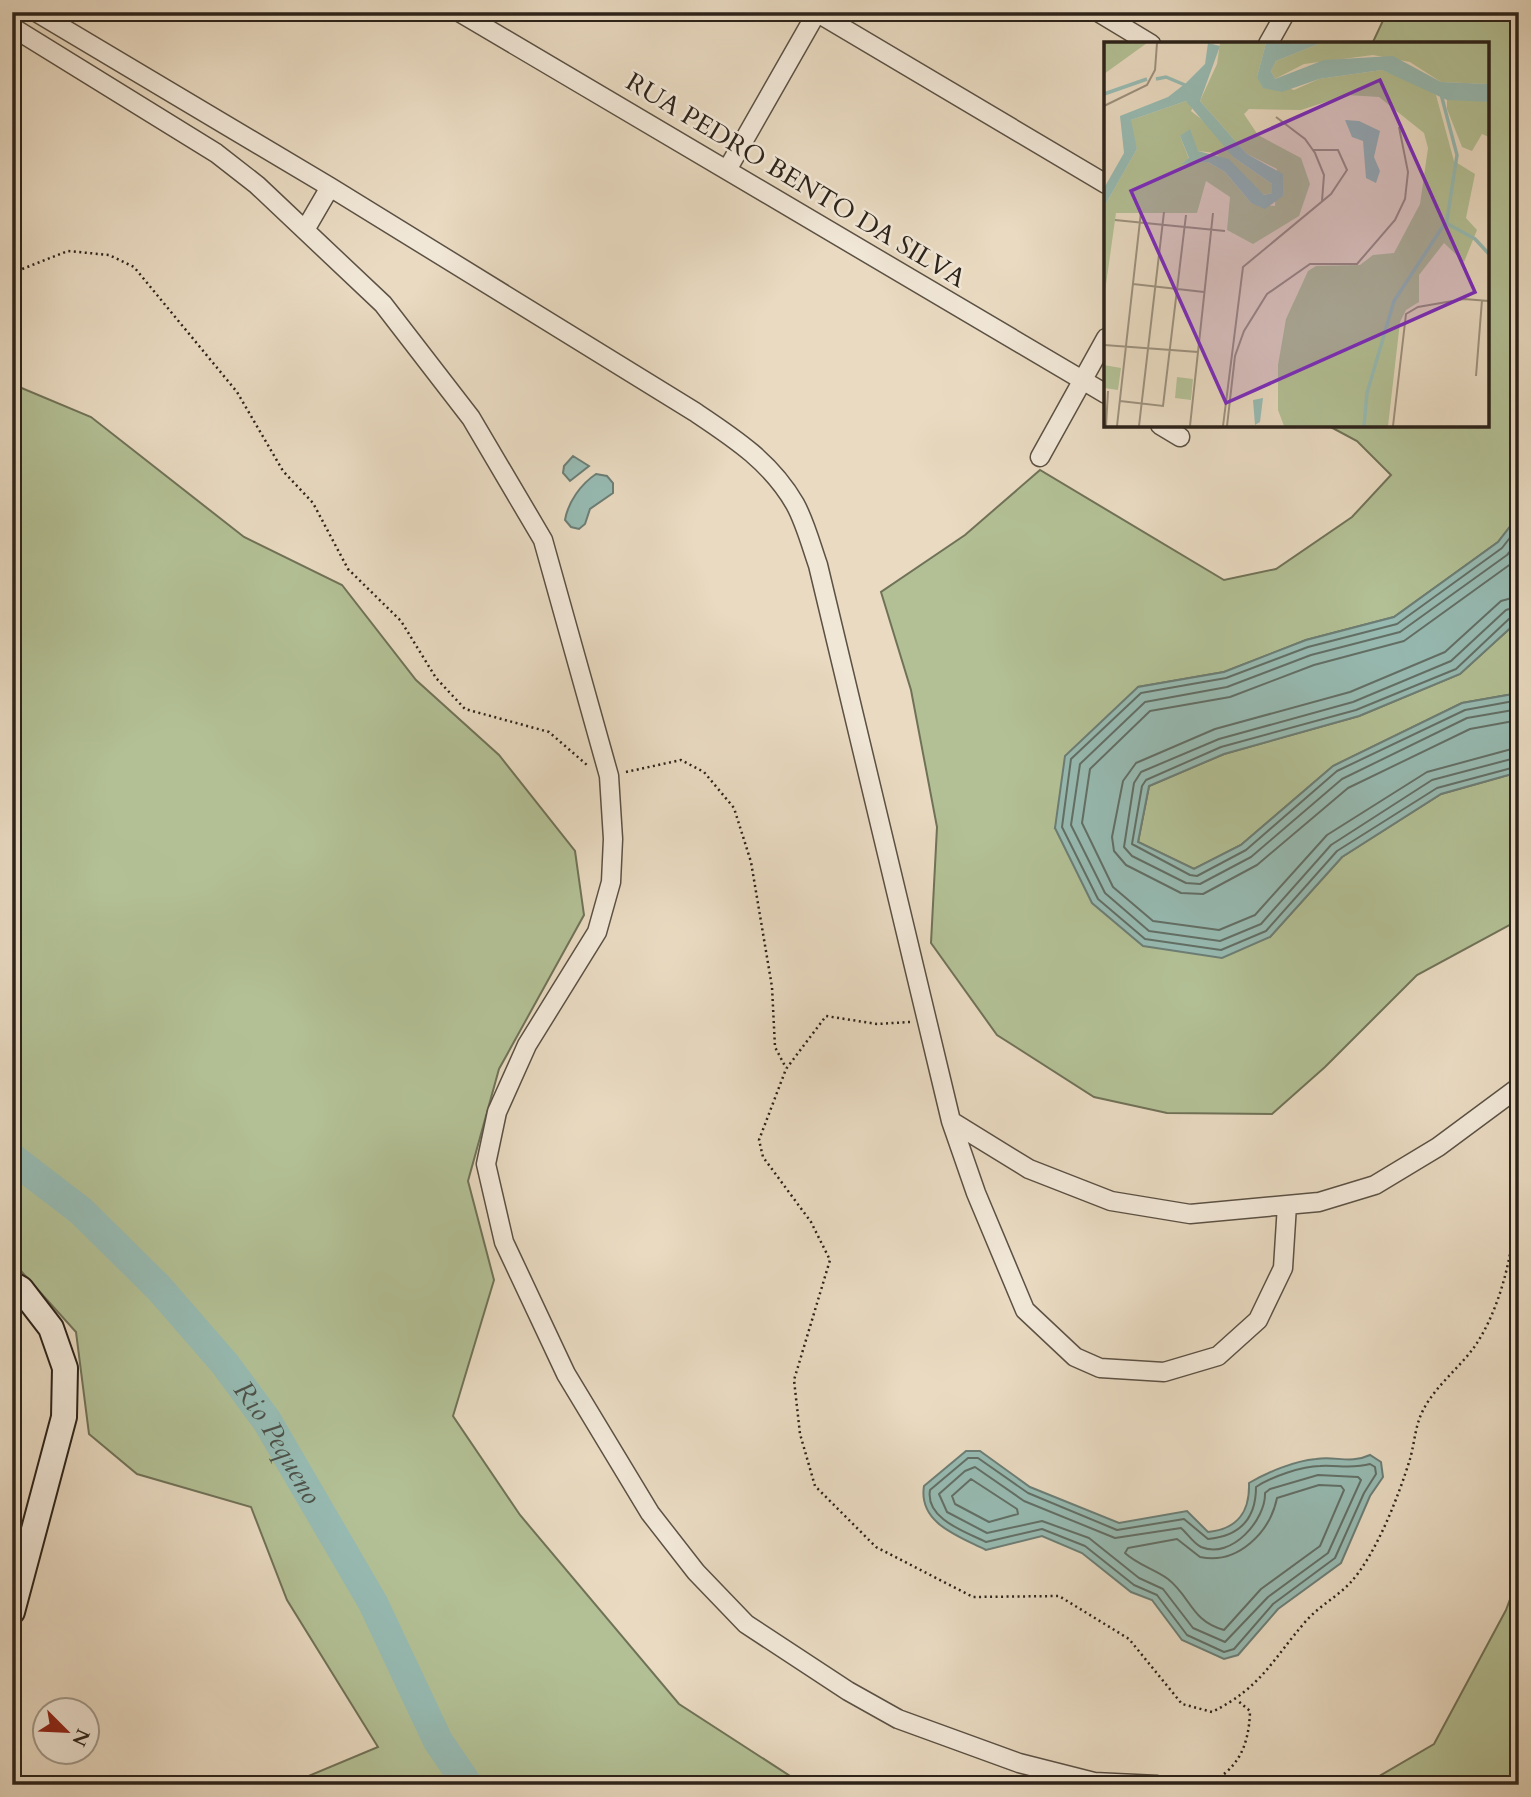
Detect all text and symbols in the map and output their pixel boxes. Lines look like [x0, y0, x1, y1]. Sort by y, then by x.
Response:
inset map [1104, 42, 1489, 427]
street label: RUA PEDRO BENTO DA SILVA [619, 64, 973, 296]
water label: Rio Pequeno [225, 1373, 330, 1511]
north arrow [32, 1696, 102, 1766]
text: N [65, 1725, 96, 1751]

